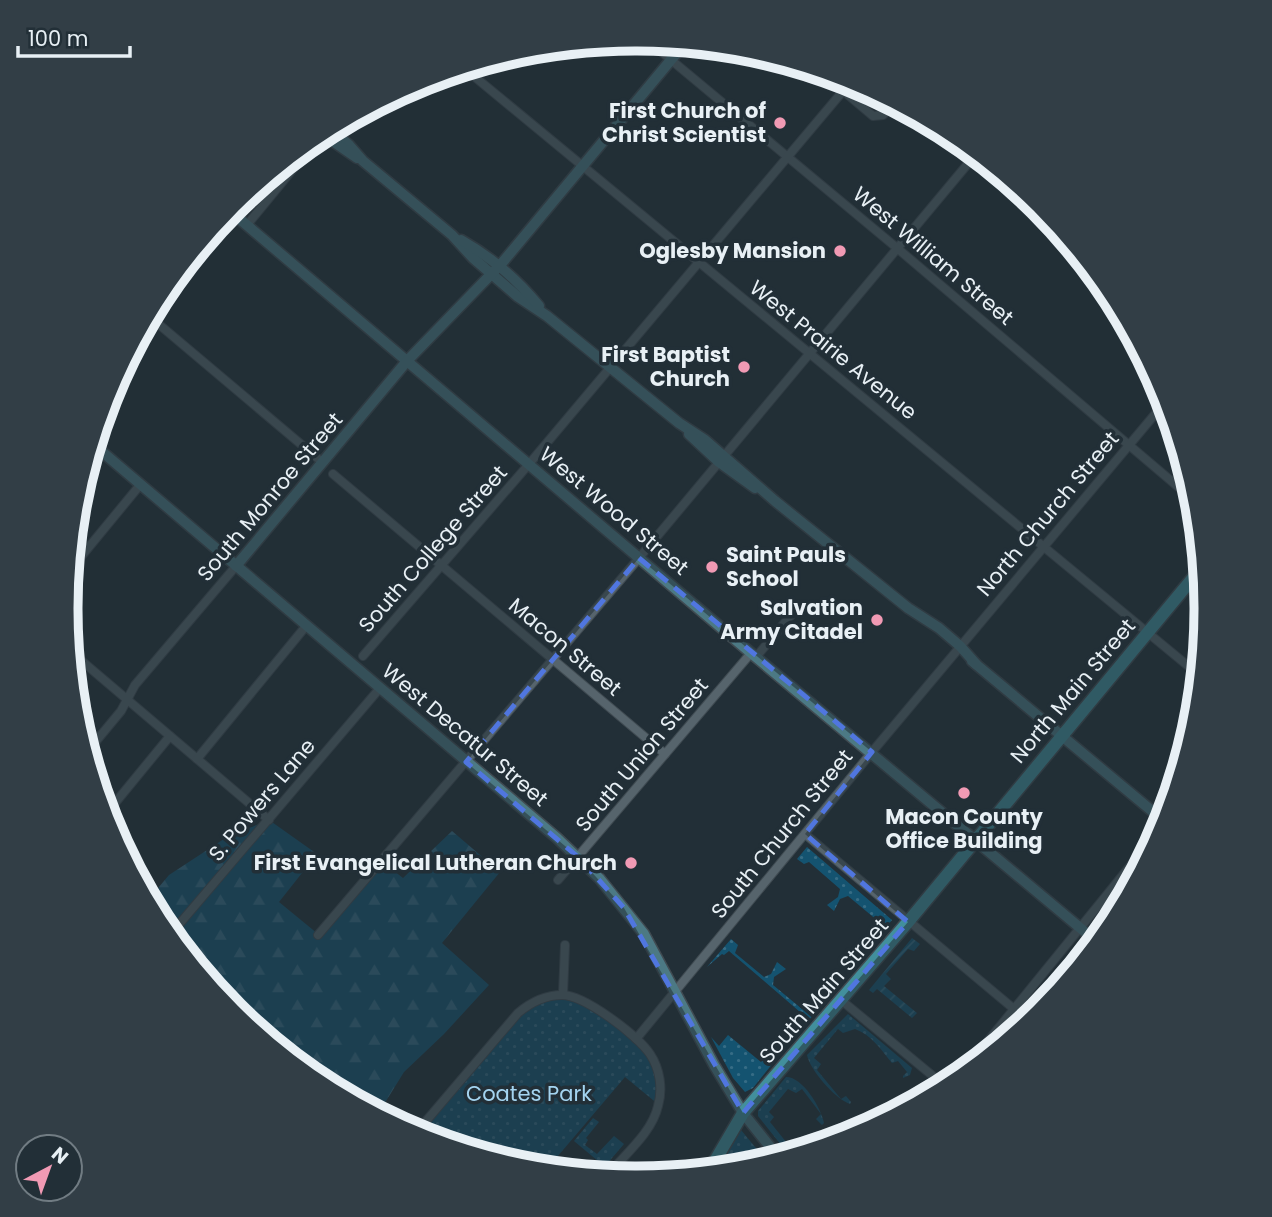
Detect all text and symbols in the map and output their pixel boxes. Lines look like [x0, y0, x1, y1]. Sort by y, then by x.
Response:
scale bar [18, 14, 130, 58]
text: 100 m [28, 24, 88, 53]
place label: First Church of Christ Scientist [602, 96, 766, 149]
marker: First Church of Christ Scientist [772, 115, 788, 131]
street label: West William Street [847, 180, 1020, 332]
place label: Oglesby Mansion [639, 236, 826, 265]
marker: Oglesby Mansion [832, 243, 848, 259]
street label: West Prairie Avenue [744, 273, 923, 426]
place label: First Baptist Church [601, 340, 730, 393]
marker: First Baptist Church [736, 359, 752, 375]
street label: South Monroe Street [190, 406, 349, 587]
street label: North Church Street [970, 425, 1125, 602]
street label: West Wood Street [534, 440, 695, 582]
street label: South College Street [352, 459, 514, 639]
place label: Saint Pauls School [726, 540, 846, 593]
marker: Saint Pauls School [704, 559, 720, 575]
street label: Macon Street [503, 591, 628, 702]
place label: Salvation Army Citadel [720, 593, 863, 646]
marker: Salvation Army Citadel [869, 612, 885, 628]
street label: North Main Street [1003, 612, 1142, 769]
street label: West Decatur Street [376, 656, 555, 813]
street label: South Union Street [569, 672, 715, 838]
street label: S. Powers Lane [202, 732, 322, 867]
street label: South Church Street [704, 743, 859, 924]
marker: Macon County Office Building [956, 785, 972, 801]
place label: Macon County Office Building [885, 802, 1044, 855]
place label: First Evangelical Lutheran Church [254, 848, 617, 877]
marker: First Evangelical Lutheran Church [623, 855, 639, 871]
street label: South Main Street [752, 912, 895, 1070]
park label: Coates Park [466, 1079, 592, 1108]
north arrow [14, 1133, 84, 1203]
text: N [46, 1141, 74, 1170]

